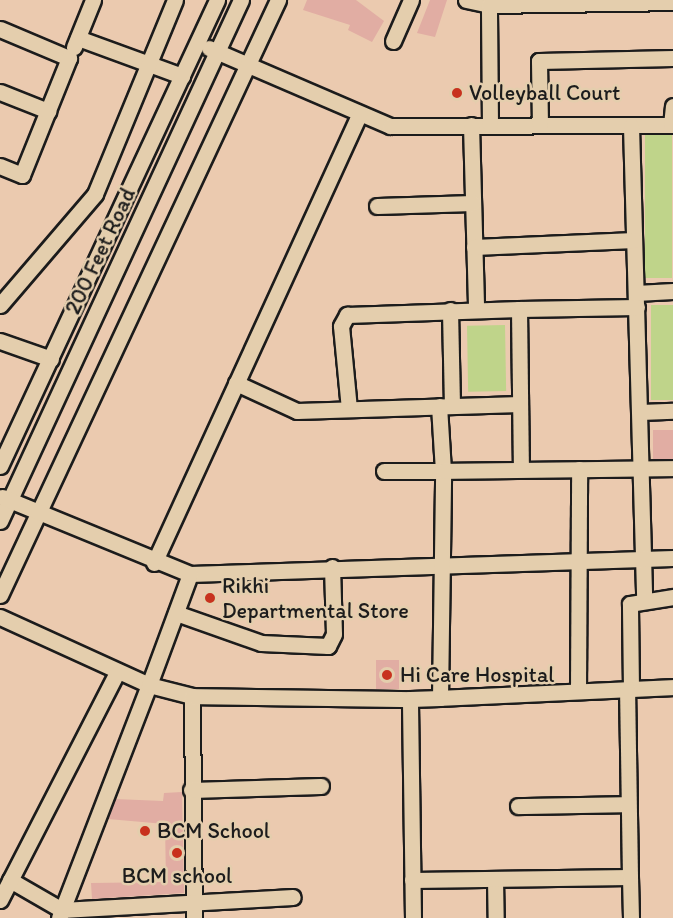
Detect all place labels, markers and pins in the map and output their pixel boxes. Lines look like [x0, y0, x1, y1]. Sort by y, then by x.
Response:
place label: Volleyball Court [469, 80, 620, 106]
marker: Volleyball Court [450, 86, 464, 100]
place label: Rikhi Departmental Store [222, 572, 408, 624]
marker: Rikhi Departmental Store [203, 591, 217, 605]
place label: Hi Care Hospital [400, 662, 554, 688]
marker: Hi Care Hospital [378, 666, 396, 684]
place label: BCM School [157, 818, 270, 844]
marker: BCM School [138, 824, 152, 838]
marker: BCM school [170, 846, 184, 860]
place label: BCM school [122, 863, 232, 889]

